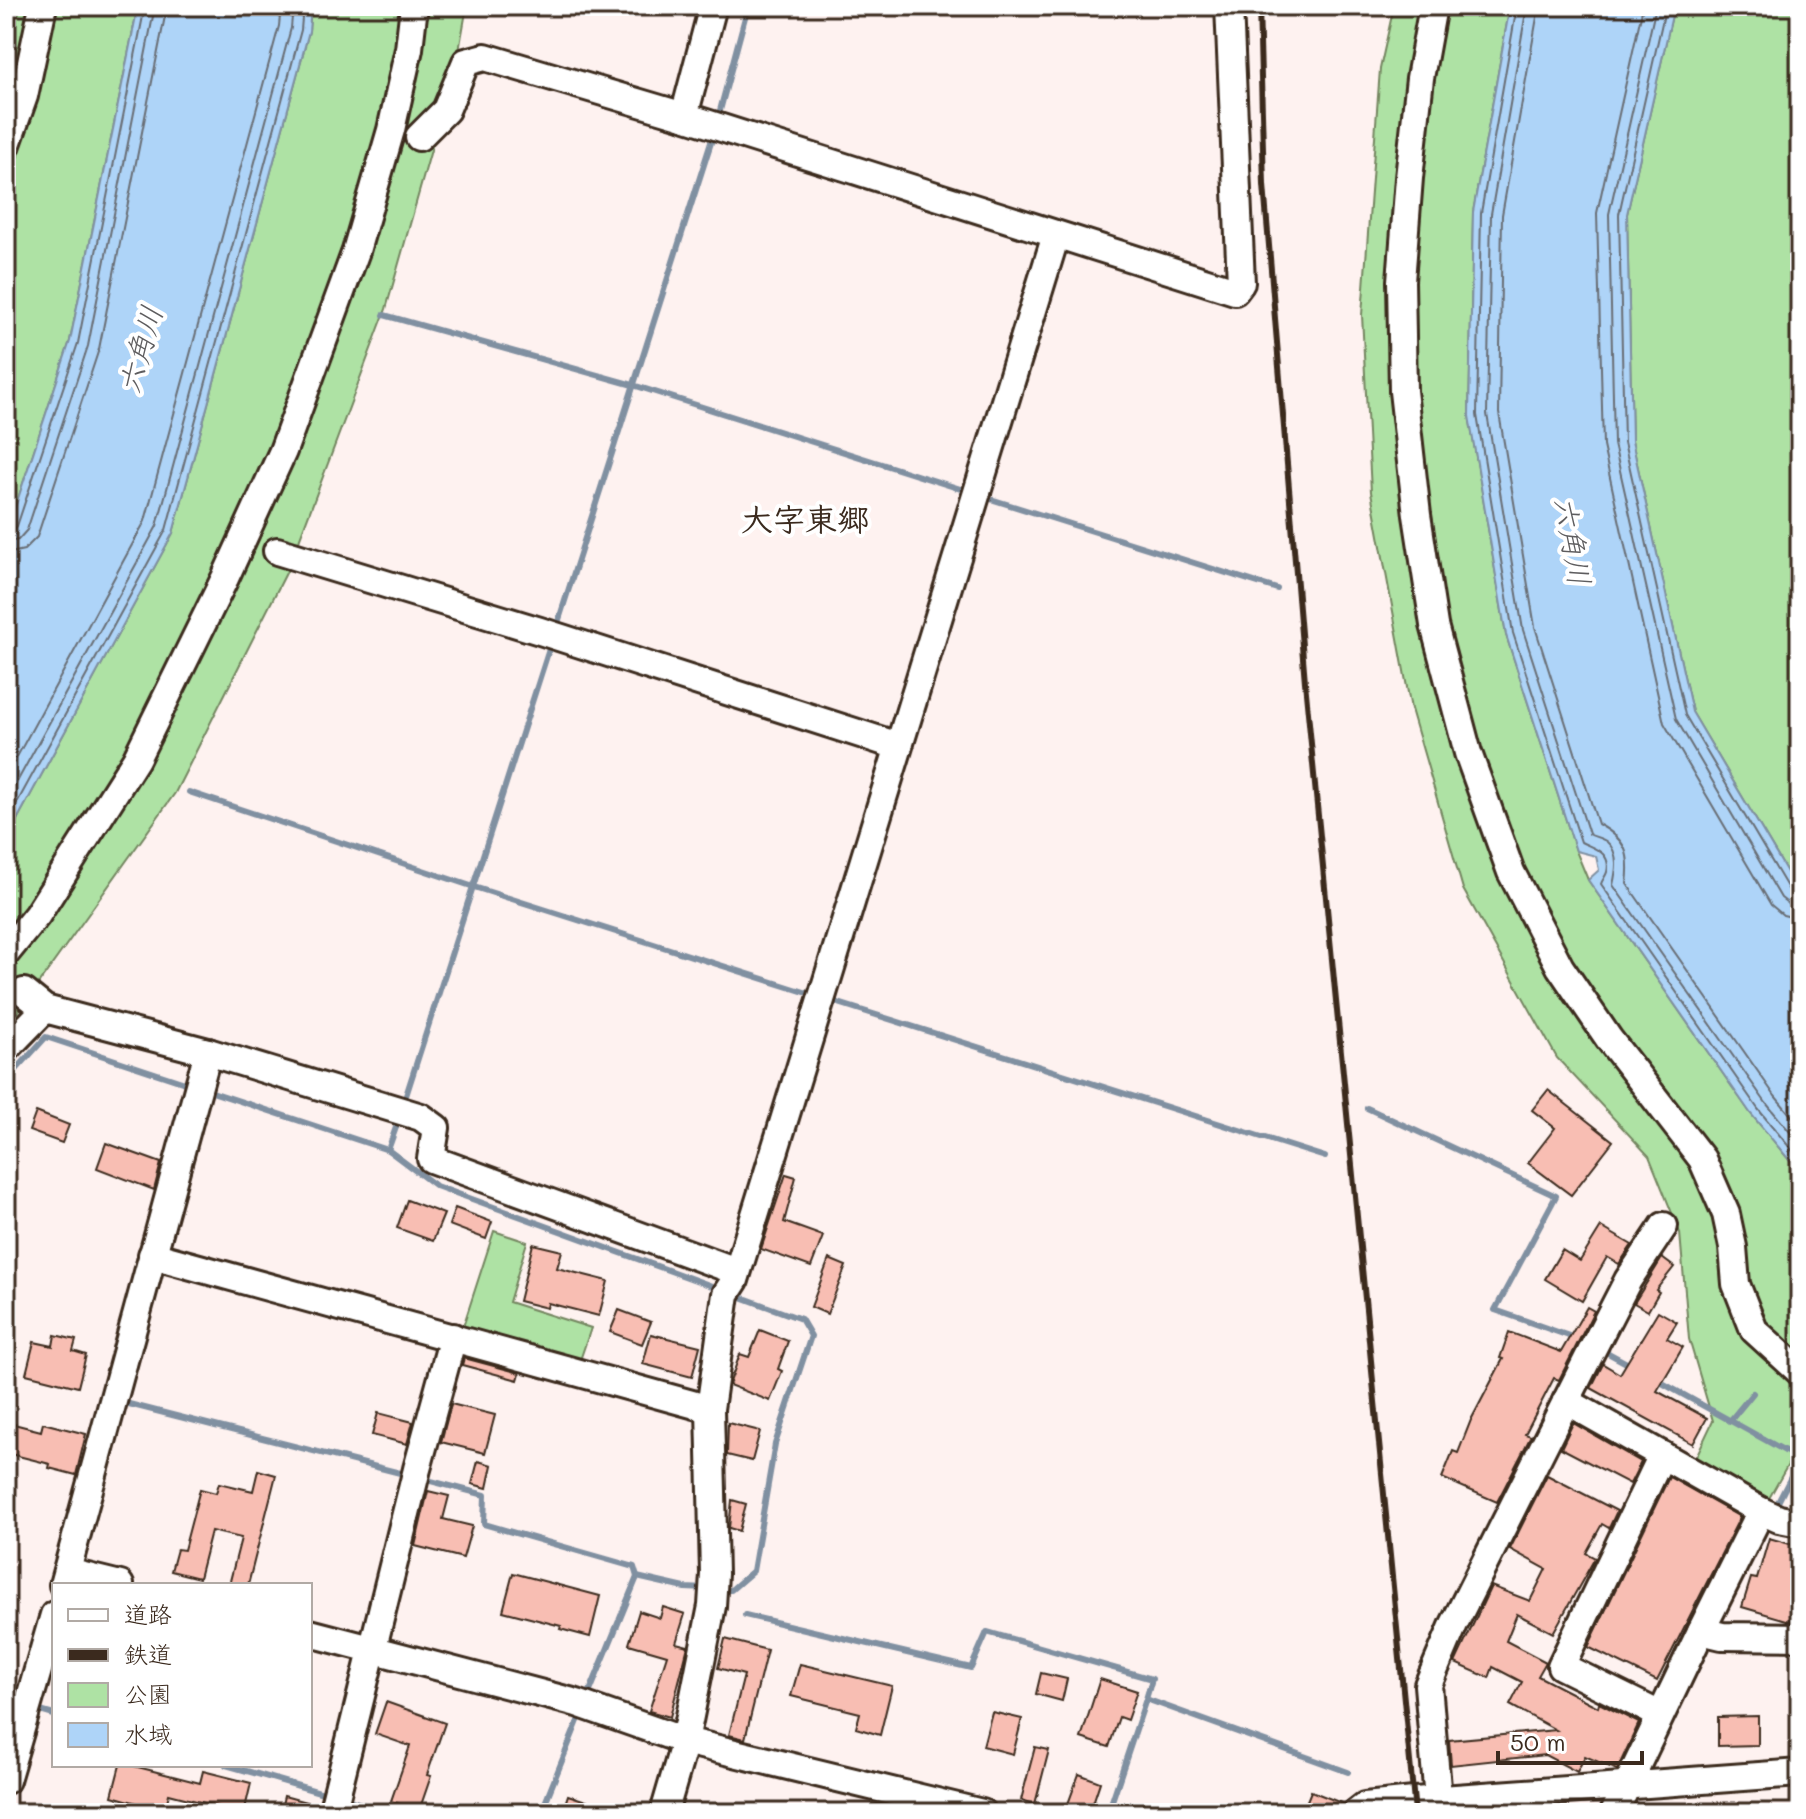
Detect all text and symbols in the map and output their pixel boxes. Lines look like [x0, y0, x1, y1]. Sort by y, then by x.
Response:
water label: 六角川 [107, 301, 171, 398]
water label: 六角川 [1546, 493, 1601, 588]
district label: 大字東郷 [741, 497, 869, 539]
legend [52, 1583, 312, 1767]
text: 道路 [124, 1598, 172, 1629]
text: 鉄道 [124, 1638, 172, 1669]
text: 公園 [124, 1678, 172, 1709]
scale bar [1498, 1715, 1642, 1765]
text: 水域 [124, 1718, 172, 1749]
text: 50 m [1510, 1726, 1566, 1757]

